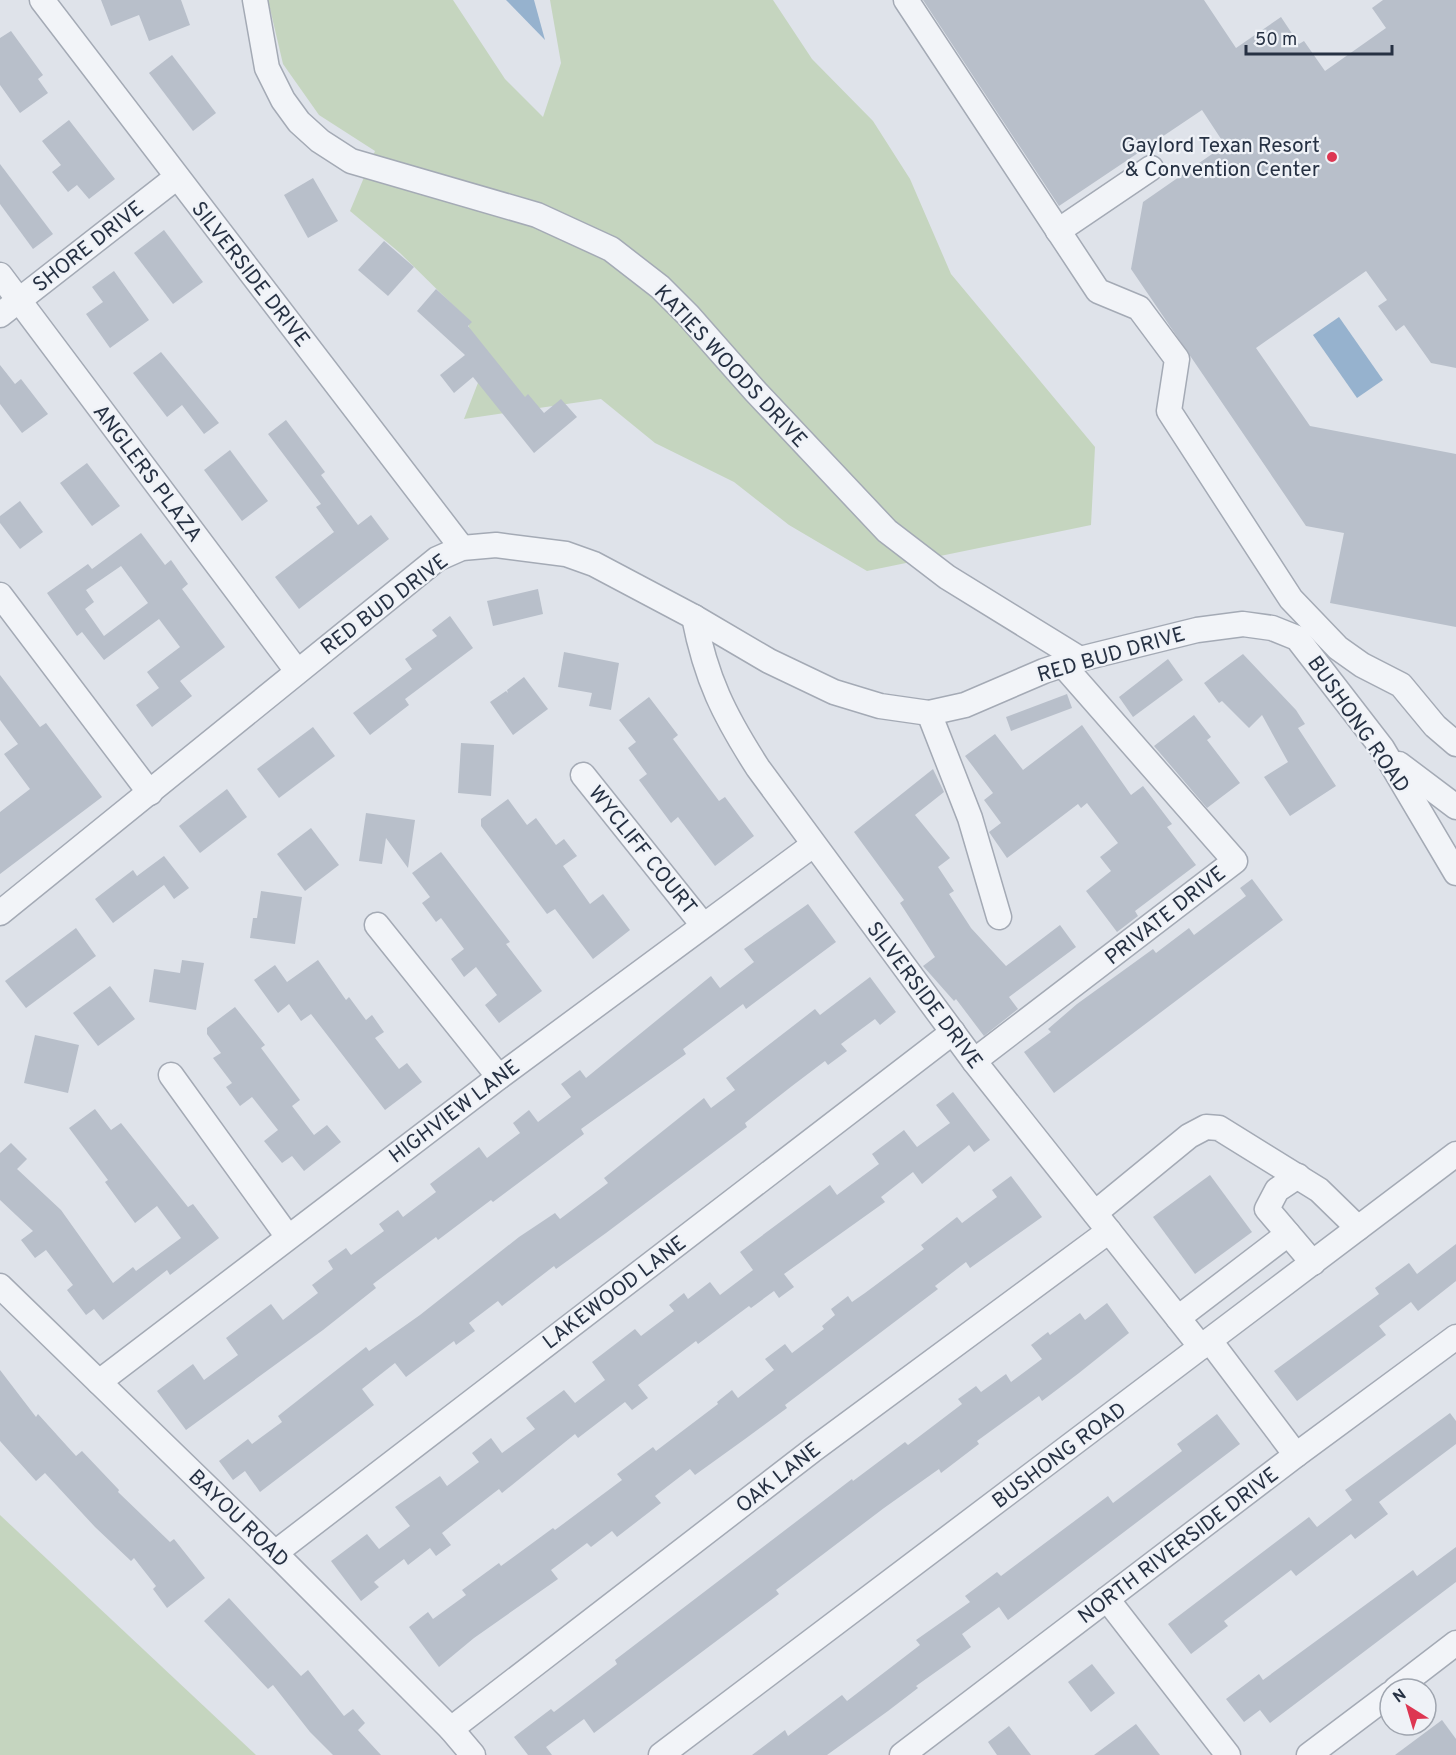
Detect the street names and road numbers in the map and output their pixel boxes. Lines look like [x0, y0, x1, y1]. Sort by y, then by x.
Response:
street label: SHORE DRIVE [28, 195, 150, 299]
street label: SILVERSIDE DRIVE [184, 197, 315, 353]
street label: KATIES WOODS DRIVE [647, 280, 812, 454]
street label: ANGLERS PLAZA [86, 400, 208, 548]
street label: RED BUD DRIVE [316, 548, 454, 662]
street label: RED BUD DRIVE [1034, 621, 1189, 689]
street label: BUSHONG ROAD [1300, 651, 1415, 799]
street label: WYCLIFF COURT [582, 781, 702, 921]
street label: PRIVATE DRIVE [1100, 860, 1232, 972]
street label: SILVERSIDE DRIVE [860, 917, 988, 1075]
street label: HIGHVIEW LANE [384, 1054, 526, 1170]
street label: LAKEWOOD LANE [538, 1230, 692, 1356]
street label: BUSHONG ROAD [987, 1397, 1132, 1516]
street label: OAK LANE [731, 1437, 827, 1520]
street label: NORTH RIVERSIDE DRIVE [1073, 1462, 1285, 1631]
street label: BAYOU ROAD [182, 1464, 294, 1574]

